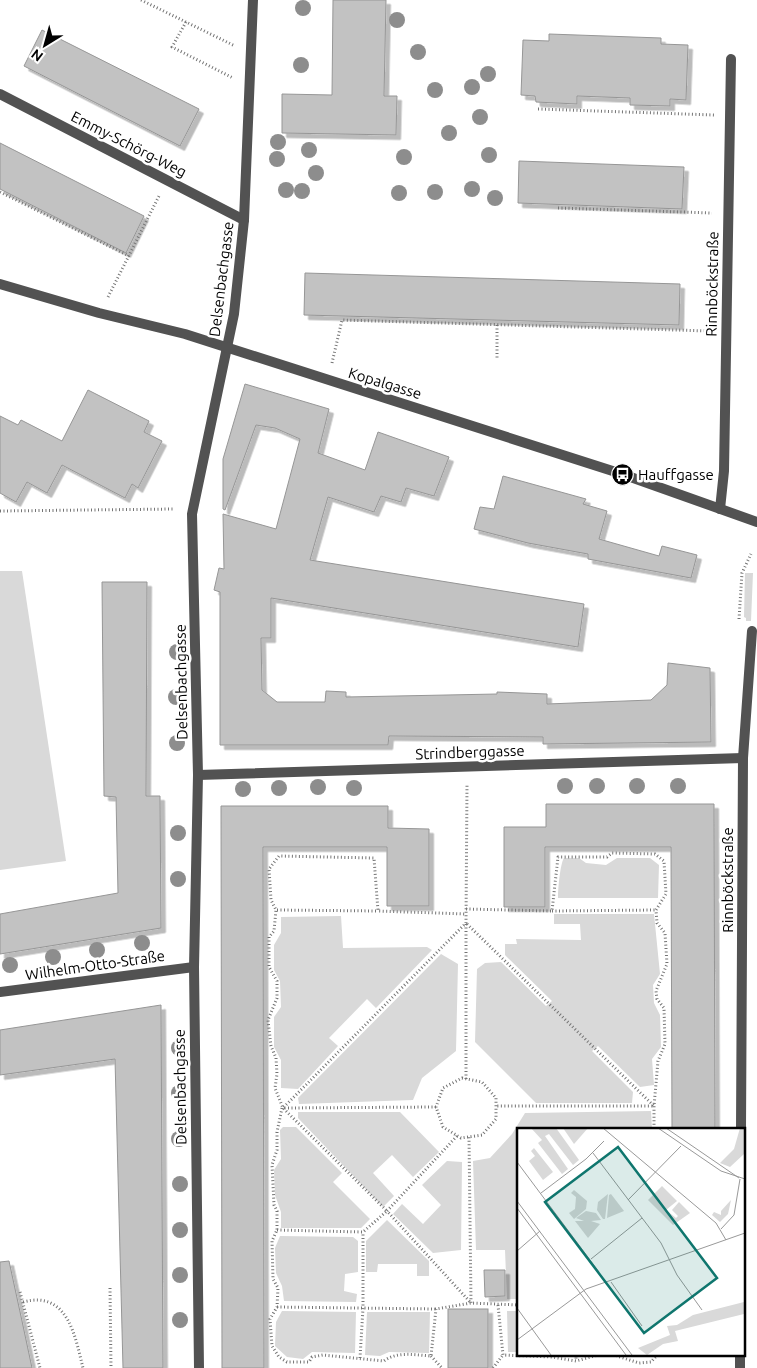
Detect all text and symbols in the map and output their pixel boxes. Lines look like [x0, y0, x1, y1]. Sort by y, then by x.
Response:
north arrow [20, 20, 70, 70]
text: N [28, 46, 46, 65]
street label: Emmy-Schörg-Weg [68, 108, 190, 180]
street label: Delsenbachgasse [206, 220, 236, 338]
street label: Rinnböckstraße [703, 231, 721, 337]
street label: Kopalgasse [346, 364, 424, 402]
bus stop icon: Hauffgasse [610, 462, 634, 486]
place label: Hauffgasse [638, 466, 714, 483]
street label: Delsenbachgasse [171, 624, 191, 740]
street label: Strindberggasse [415, 742, 525, 762]
street label: Rinnböckstraße [719, 827, 736, 933]
street label: Wilhelm-Otto-Straße [24, 947, 166, 983]
street label: Delsenbachgasse [170, 1029, 190, 1145]
inset map [517, 1128, 744, 1356]

